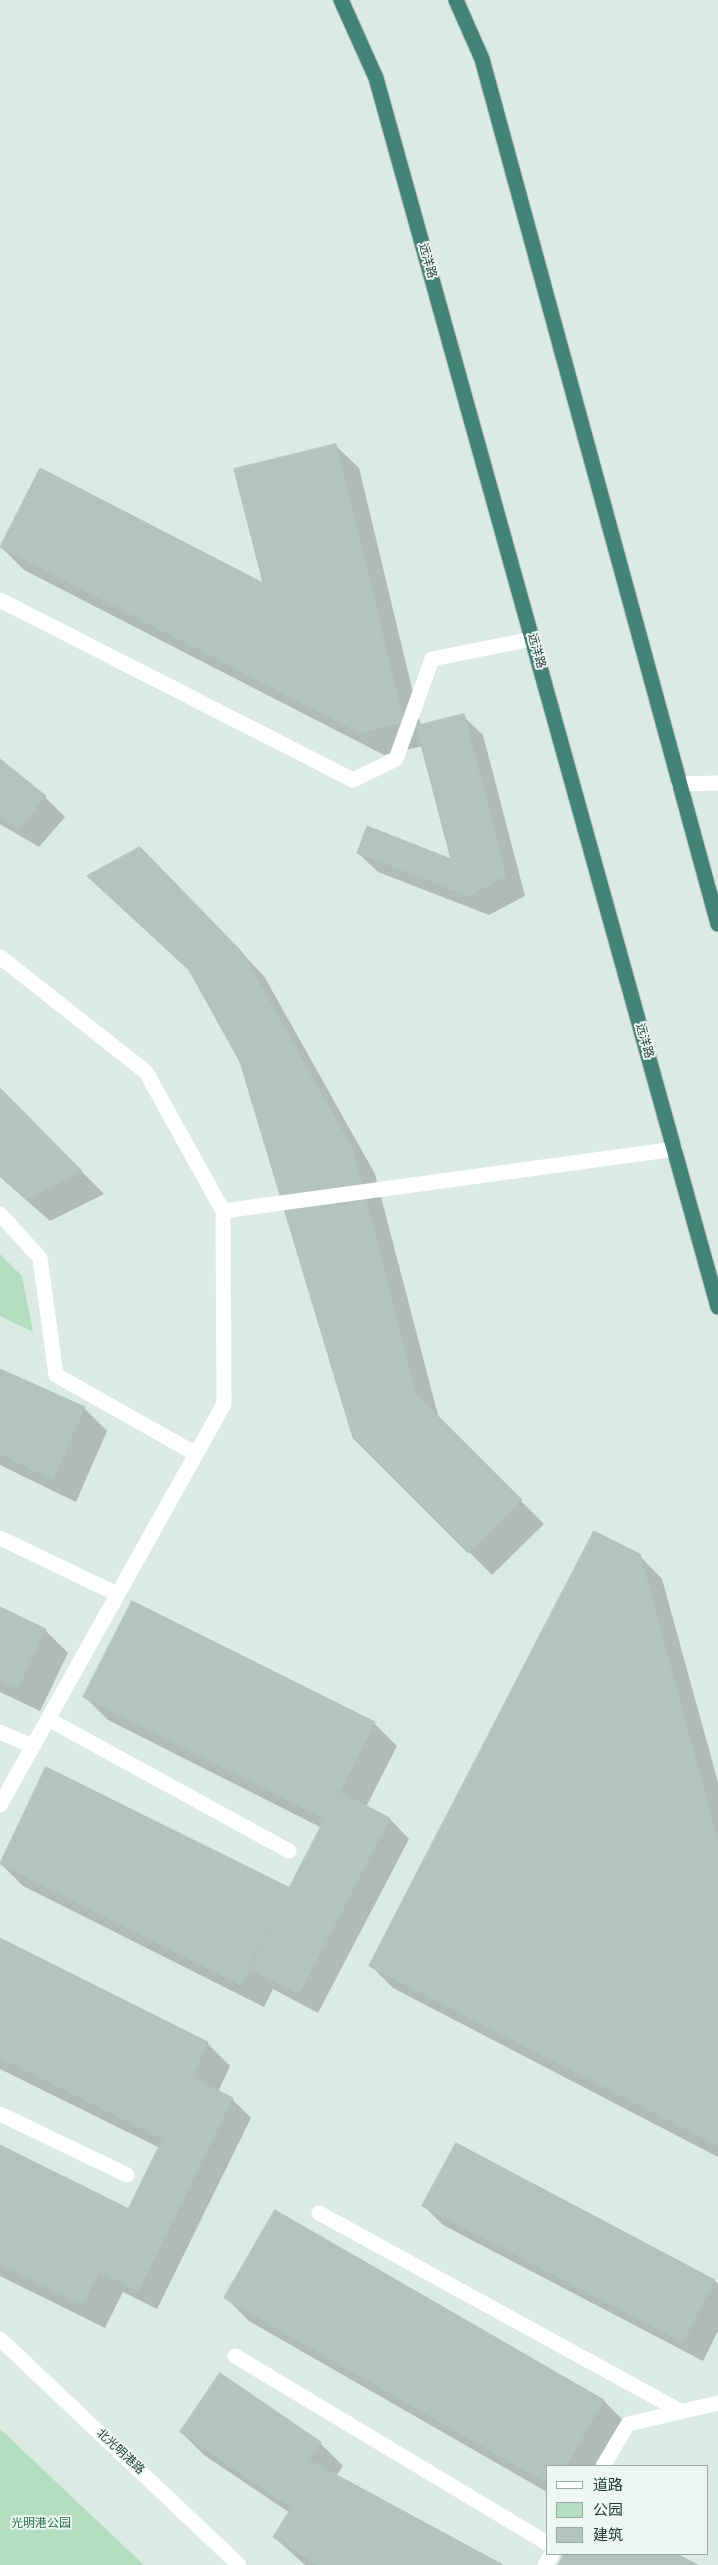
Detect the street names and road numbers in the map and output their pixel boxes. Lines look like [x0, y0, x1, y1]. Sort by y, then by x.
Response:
street label: 远洋路 [415, 242, 439, 280]
street label: 远洋路 [524, 632, 548, 670]
street label: 远洋路 [632, 1022, 656, 1060]
street label: 北光明港路 [93, 2426, 147, 2478]

